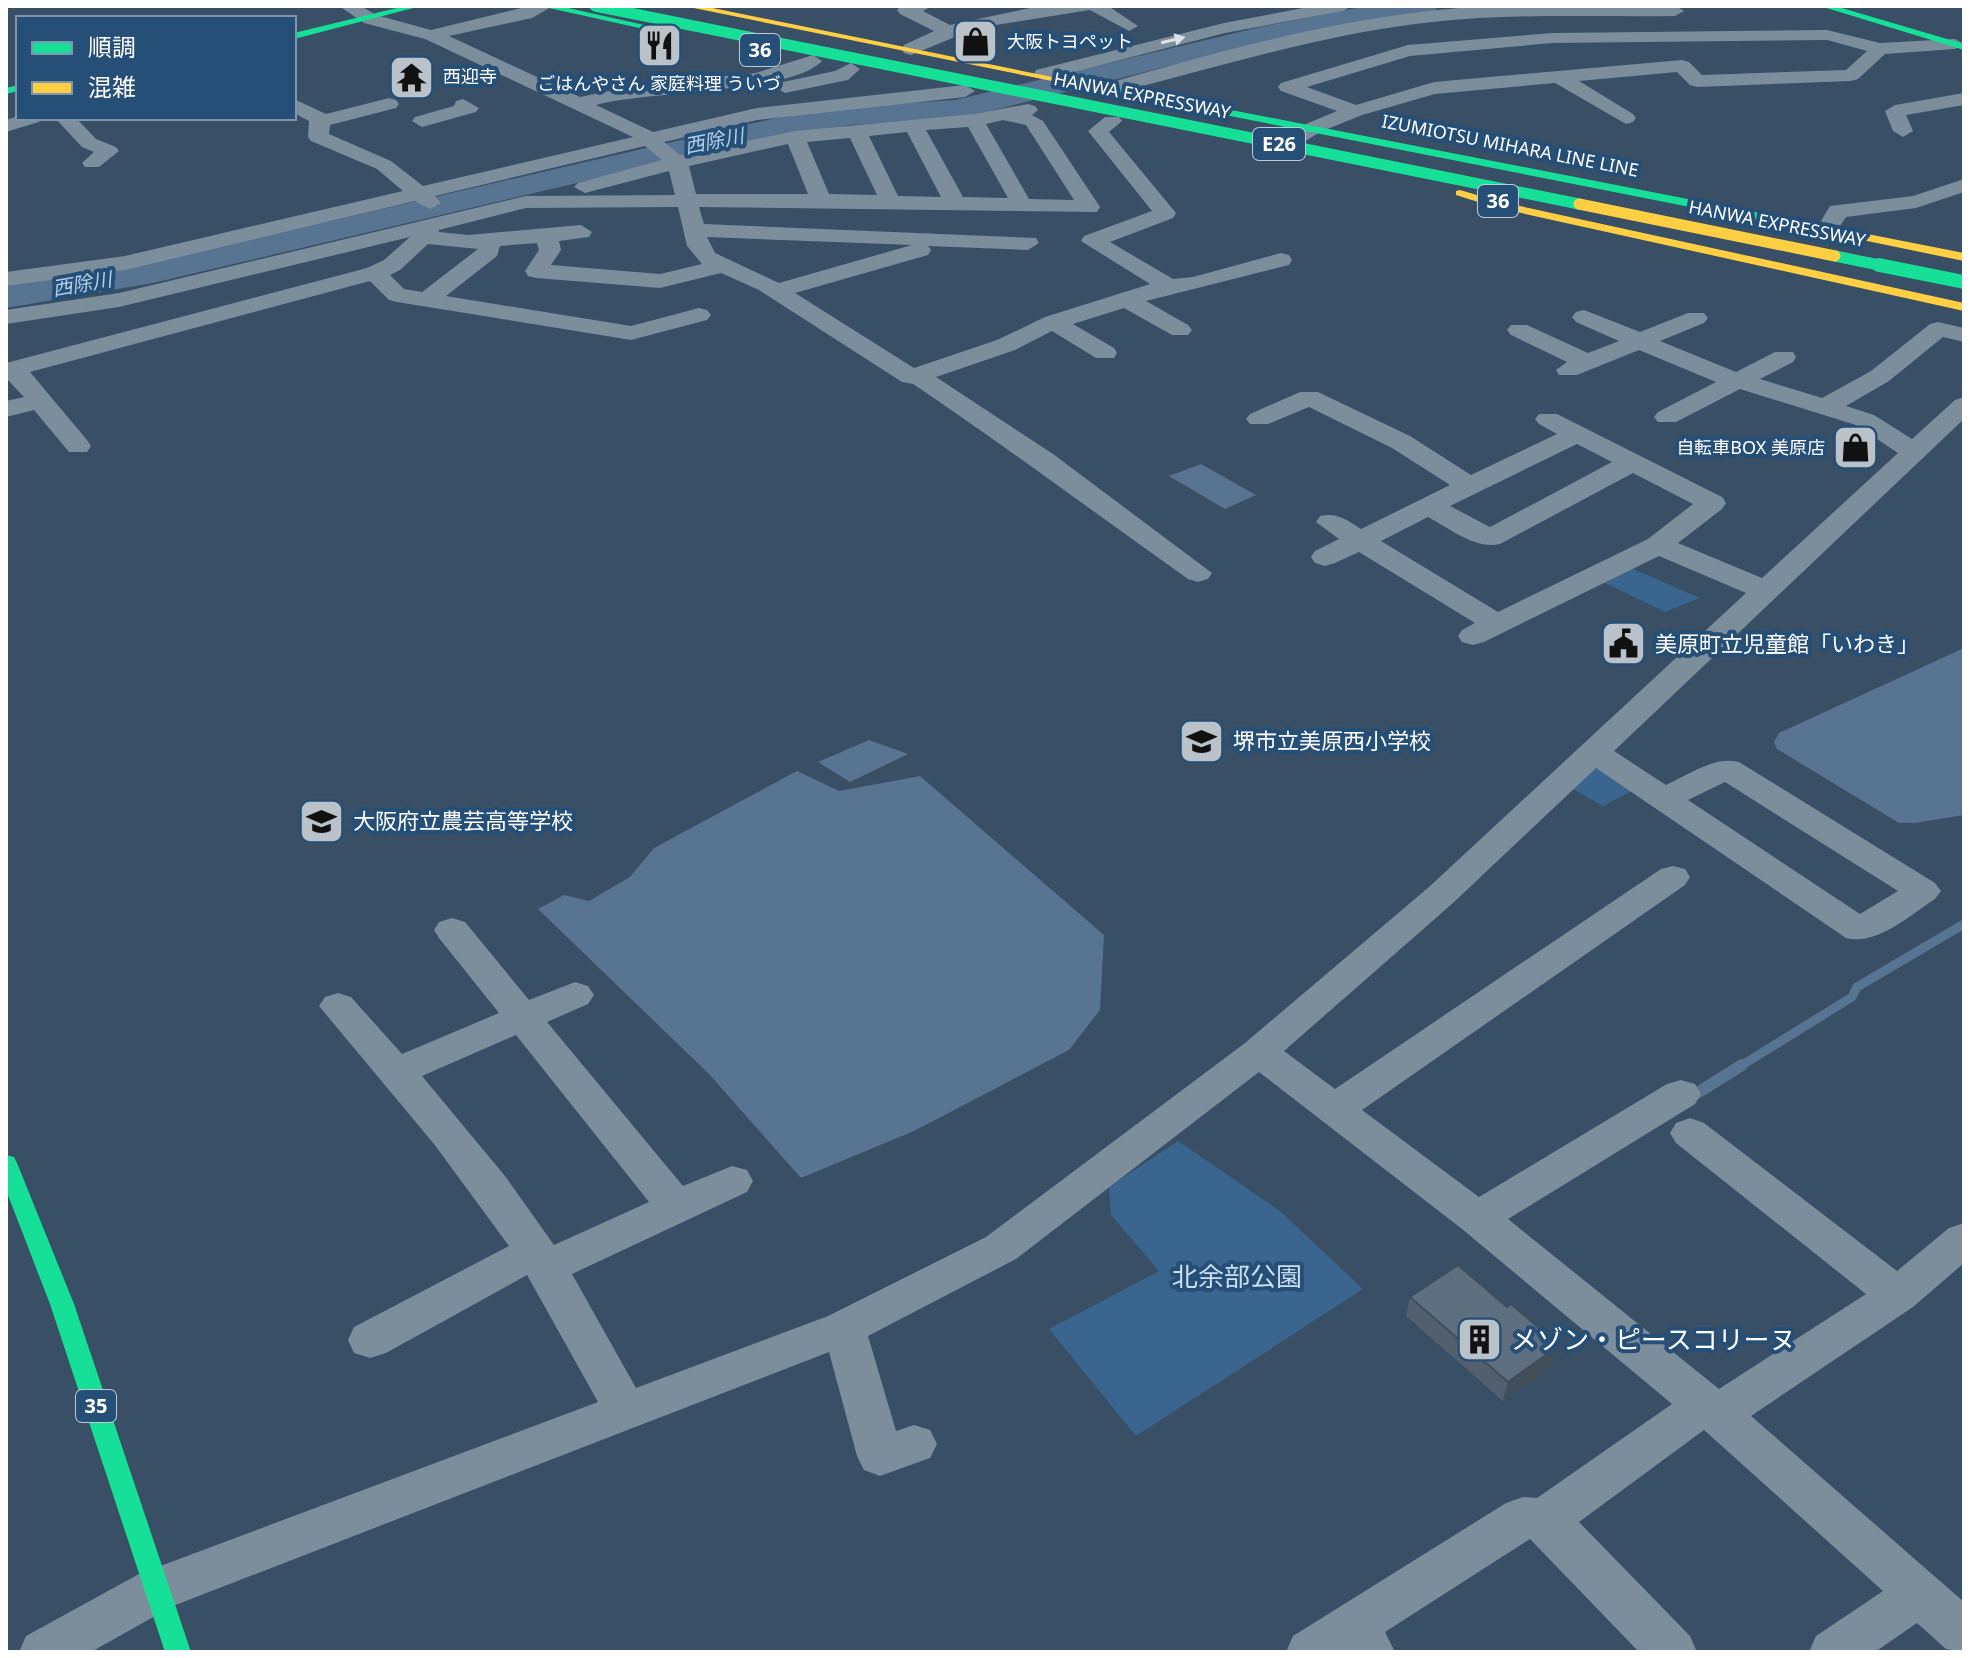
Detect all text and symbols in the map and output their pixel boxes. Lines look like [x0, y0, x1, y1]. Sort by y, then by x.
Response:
legend [16, 16, 296, 120]
shop icon: 大阪トヨペット [952, 18, 1000, 66]
restaurant icon: ごはんやさん 家庭料理 ういづ [635, 22, 683, 70]
place label: 大阪トヨペット [1007, 29, 1133, 53]
text: 順調 [88, 30, 136, 63]
one-way arrow [1160, 33, 1185, 46]
road number: 36 [740, 34, 780, 66]
temple icon: 西迎寺 [388, 53, 436, 101]
place label: 西迎寺 [443, 64, 497, 88]
street label: HANWA EXPRESSWAY [1052, 66, 1234, 124]
text: 混雑 [88, 70, 136, 103]
place label: ごはんやさん 家庭料理 ういづ [537, 71, 781, 95]
street label: IZUMIOTSU MIHARA LINE LINE [1380, 108, 1641, 182]
water label: 西除川 [682, 121, 748, 159]
road number: E26 [1253, 128, 1305, 160]
road number: 36 [1478, 185, 1518, 217]
street label: HANWA EXPRESSWAY [1687, 194, 1869, 252]
water label: 西除川 [50, 265, 116, 302]
shop icon: 自転車BOX 美原店 [1832, 424, 1880, 472]
place label: 自転車BOX 美原店 [1676, 435, 1825, 459]
public building icon: 美原町立児童館「いわき」 [1600, 620, 1648, 668]
place label: 美原町立児童館「いわき」 [1655, 628, 1919, 658]
school or university icon: 堺市立美原西小学校 [1178, 717, 1226, 765]
place label: 堺市立美原西小学校 [1233, 725, 1431, 755]
school or university icon: 大阪府立農芸高等学校 [298, 797, 346, 845]
place label: 大阪府立農芸高等学校 [353, 805, 573, 835]
park label: 北余部公園 [1172, 1258, 1302, 1294]
building icon: メゾン・ピースコリーヌ [1456, 1316, 1504, 1364]
place label: メゾン・ピースコリーヌ [1511, 1321, 1796, 1357]
road number: 35 [76, 1390, 116, 1422]

